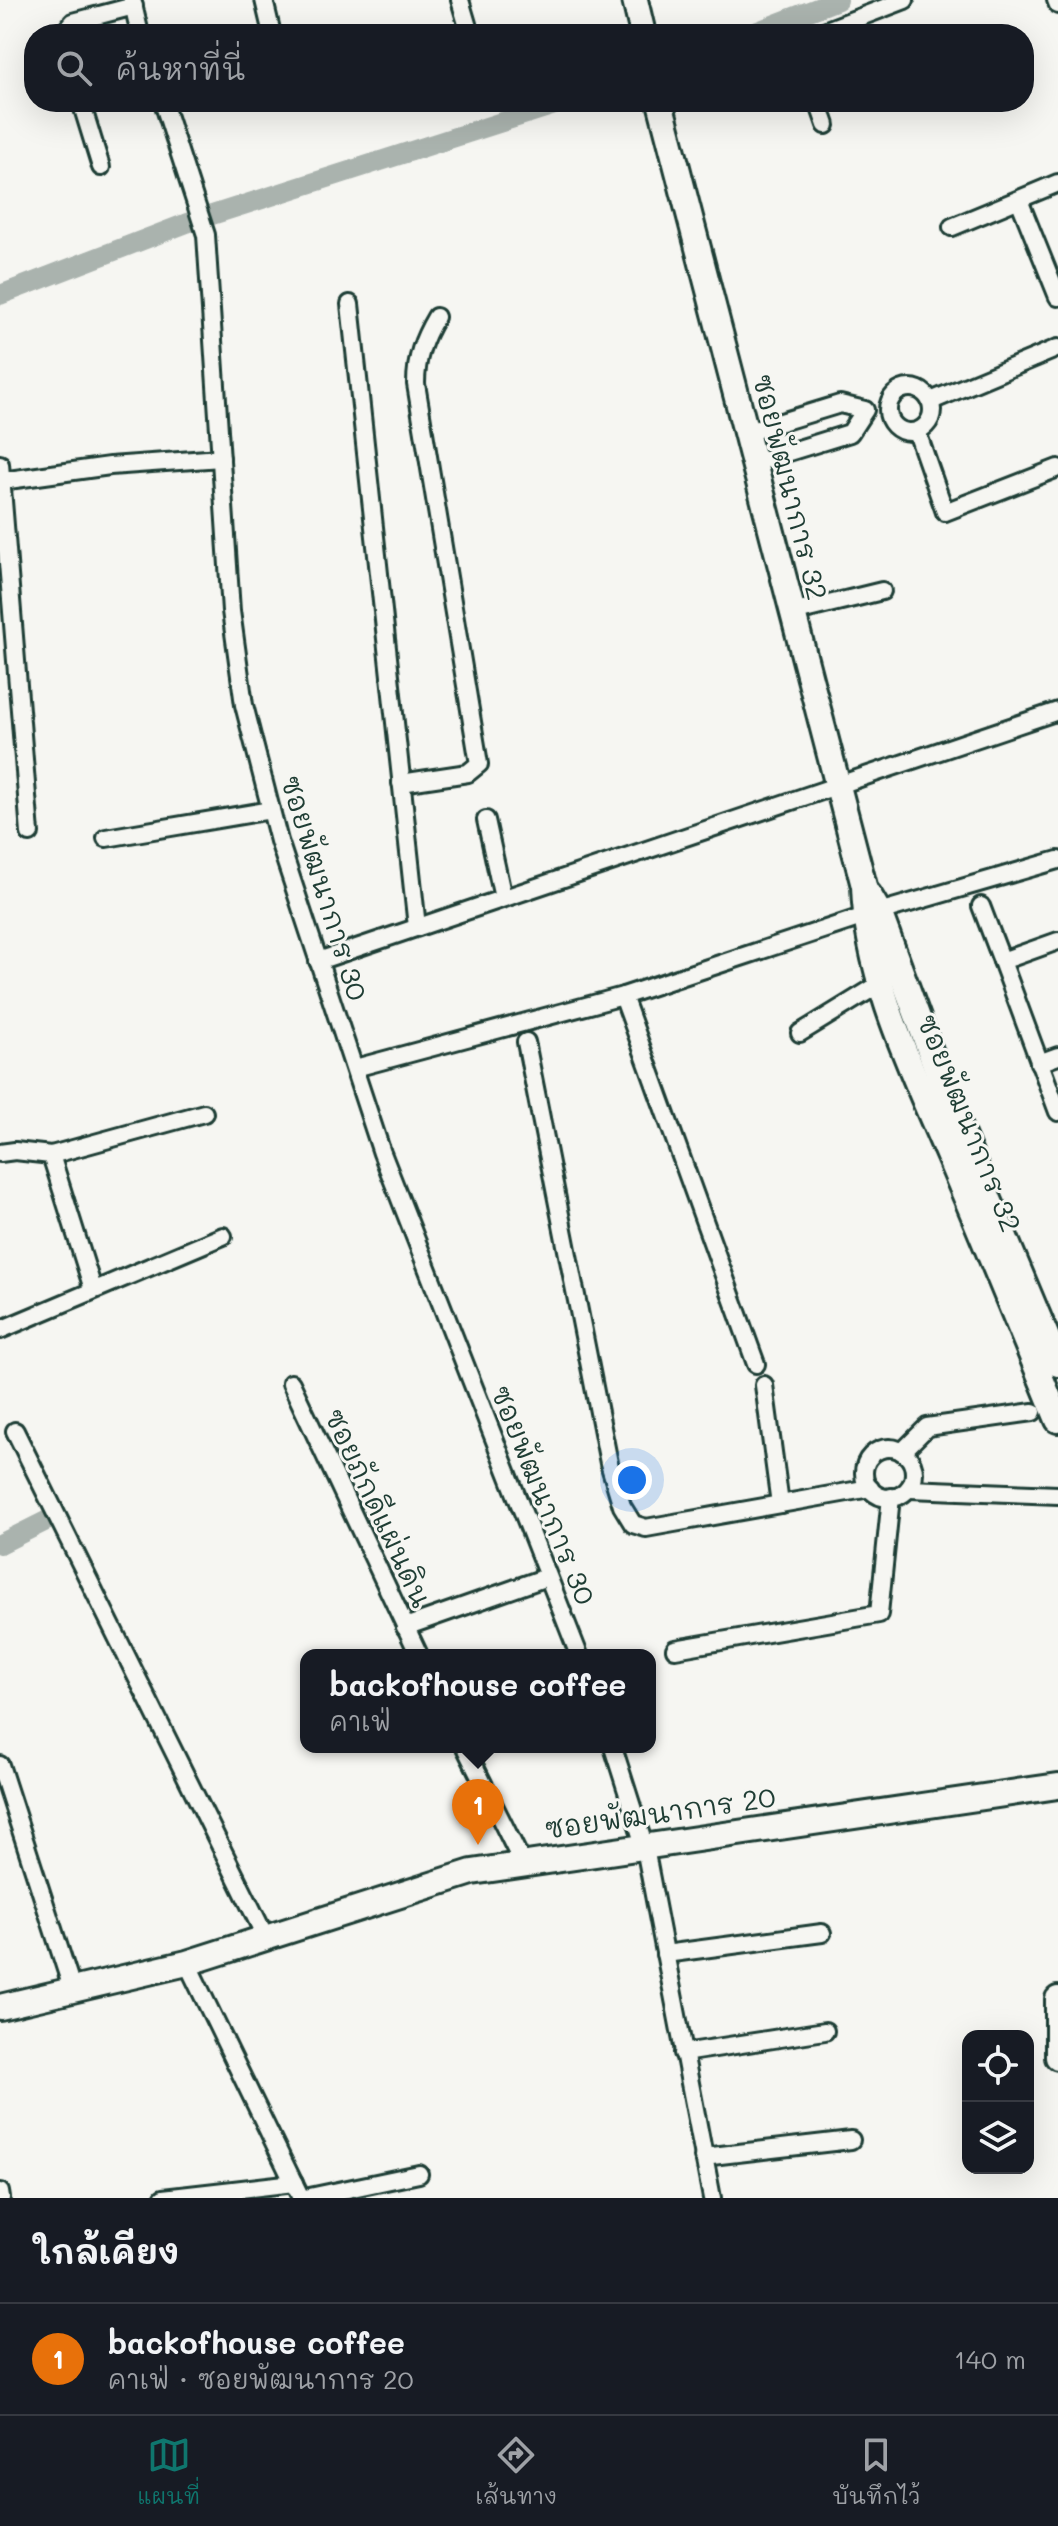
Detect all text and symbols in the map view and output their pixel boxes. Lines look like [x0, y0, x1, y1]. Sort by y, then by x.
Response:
search box [24, 24, 1034, 112]
icon: search [52, 46, 96, 90]
text: ค้นหาที่นี่ [116, 48, 245, 88]
street label: ซอยพัฒนาการ 32 [745, 370, 836, 604]
street label: ซอยพัฒนาการ 30 [274, 771, 376, 1005]
street label: ซอยพัฒนาการ 32 [910, 1008, 1030, 1237]
street label: ซอยพัฒนาการ 30 [483, 1380, 604, 1610]
street label: ซอยภักดีแผ่นดิน [317, 1402, 441, 1613]
your location [612, 1460, 652, 1500]
popup [300, 1649, 656, 1753]
text: backofhouse coffee [330, 1664, 626, 1704]
text: คาเฟ่ [330, 1704, 391, 1738]
street label: ซอยพัฒนาการ 20 [542, 1778, 778, 1846]
pin: 1 [452, 1779, 504, 1845]
map controls [962, 2030, 1034, 2174]
button: locate [962, 2030, 1034, 2102]
button: layers [962, 2102, 1034, 2174]
text: ใกล้เคียง [32, 2228, 179, 2273]
text: backofhouse coffee [108, 2322, 405, 2362]
text: 1 [52, 2342, 64, 2376]
text: 140 m [954, 2342, 1026, 2376]
text: คาเฟ่ · ซอยพัฒนาการ 20 [108, 2362, 414, 2396]
tab: แผนที่ [138, 2433, 200, 2510]
tab: เส้นทาง [475, 2433, 557, 2510]
tab: บันทึกไว้ [832, 2433, 920, 2510]

